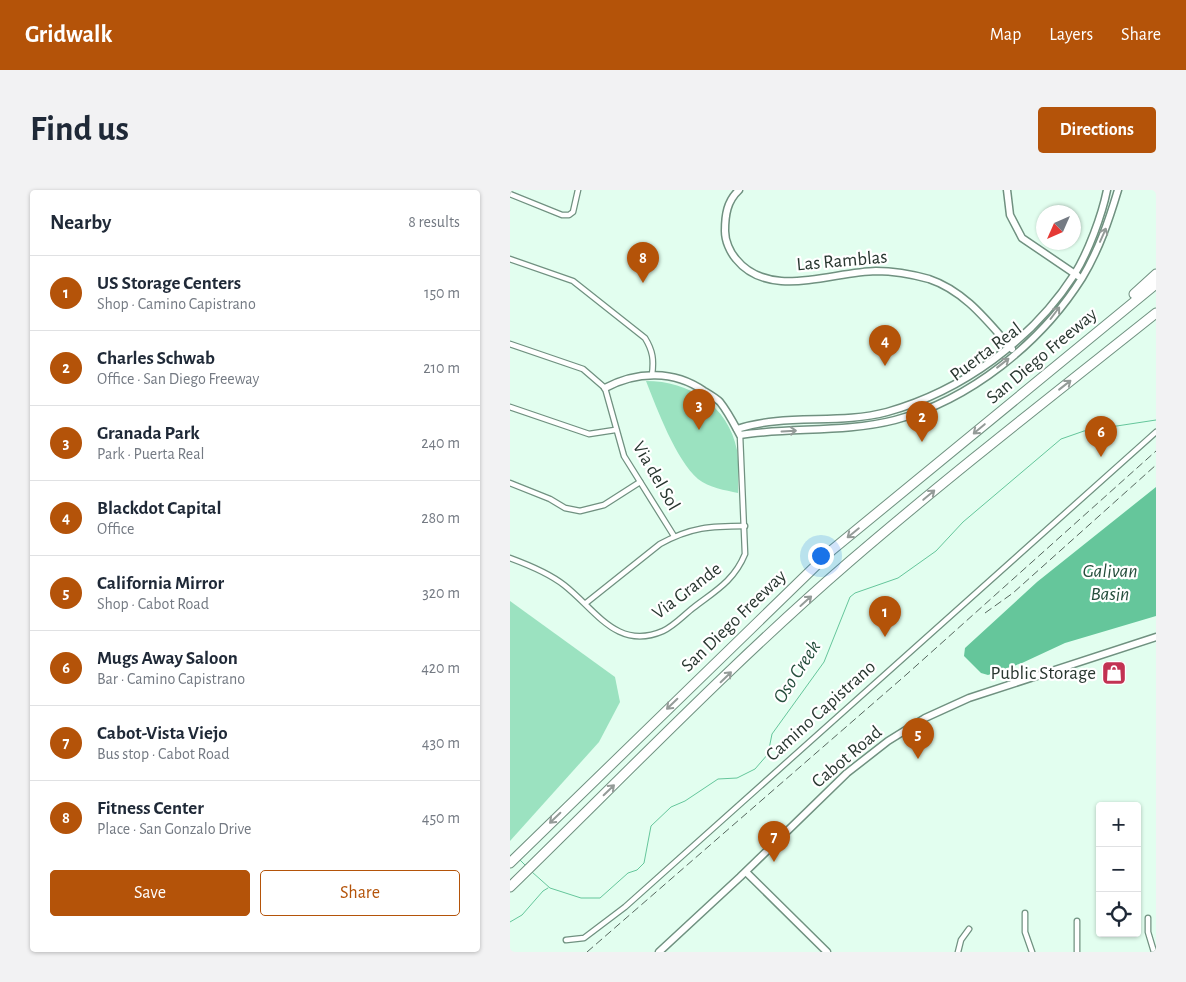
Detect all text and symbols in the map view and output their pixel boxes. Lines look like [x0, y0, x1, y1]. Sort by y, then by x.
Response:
text: Gridwalk [25, 23, 112, 47]
text: Map [990, 26, 1021, 44]
text: Layers [1049, 26, 1093, 44]
text: Share [1121, 26, 1161, 44]
button: Directions [1038, 107, 1156, 153]
text: Find us [30, 112, 129, 147]
north arrow [1036, 205, 1081, 250]
text: Nearby [50, 212, 111, 233]
text: 8 results [408, 214, 460, 230]
one-way arrow [1099, 228, 1109, 243]
pin: 8 [627, 242, 659, 283]
street label: Las Ramblas [796, 248, 888, 274]
text: US Storage Centers [97, 274, 241, 293]
text: 1 [63, 285, 69, 301]
text: 150 m [424, 285, 460, 301]
text: Shop · Camino Capistrano [97, 296, 256, 312]
street label: San Diego Freeway [983, 304, 1101, 408]
one-way arrow [1049, 307, 1060, 320]
street label: Puerta Real [947, 319, 1025, 385]
pin: 4 [869, 325, 901, 366]
text: Charles Schwab [97, 349, 215, 368]
one-way arrow [996, 358, 1010, 368]
text: 2 [62, 360, 70, 376]
text: 210 m [423, 360, 460, 376]
text: Office · San Diego Freeway [97, 371, 259, 387]
one-way arrow [1058, 380, 1072, 390]
pin: 3 [683, 389, 715, 430]
pin: 2 [906, 401, 938, 442]
pin: 6 [1085, 416, 1117, 457]
text: Granada Park [97, 424, 200, 443]
one-way arrow [972, 424, 985, 435]
one-way arrow [780, 426, 796, 435]
text: 3 [63, 435, 69, 451]
text: 240 m [421, 435, 460, 451]
street label: Via del Sol [629, 438, 683, 514]
text: Park · Puerta Real [97, 446, 205, 462]
one-way arrow [923, 489, 936, 500]
text: Blackdot Capital [97, 499, 221, 518]
text: 4 [62, 510, 70, 526]
text: 280 m [421, 510, 460, 526]
text: Office [97, 521, 134, 537]
one-way arrow [847, 527, 860, 538]
your location [808, 543, 834, 569]
street label: Via Grande [649, 559, 725, 623]
water label: Galivan Basin [1082, 561, 1138, 604]
street label: San Diego Freeway [678, 566, 790, 676]
text: California Mirror [97, 574, 224, 593]
text: 5 [63, 585, 69, 601]
text: 320 m [422, 585, 460, 601]
one-way arrow [800, 595, 813, 606]
text: Shop · Cabot Road [97, 596, 209, 612]
pin: 1 [869, 596, 901, 637]
water label: Oso Creek [770, 637, 824, 707]
text: Mugs Away Saloon [97, 649, 238, 668]
street label: Camino Capistrano [763, 657, 879, 765]
text: 6 [62, 660, 70, 676]
text: 420 m [421, 660, 460, 676]
shop icon: Public Storage [1101, 660, 1127, 686]
place label: Public Storage [991, 664, 1096, 683]
text: Bar · Camino Capistrano [97, 671, 245, 687]
one-way arrow [719, 671, 732, 683]
one-way arrow [665, 698, 678, 710]
pin: 5 [902, 718, 934, 759]
street label: Cabot Road [808, 722, 886, 792]
text: Cabot-Vista Viejo [97, 724, 228, 743]
text: 7 [63, 735, 69, 751]
text: 430 m [422, 735, 460, 751]
text: Bus stop · Cabot Road [97, 746, 229, 762]
one-way arrow [603, 784, 615, 796]
text: Fitness Center [97, 799, 204, 818]
map controls [1096, 802, 1141, 937]
button: + [1096, 802, 1141, 847]
text: 8 [62, 810, 70, 826]
text: 450 m [422, 810, 460, 826]
one-way arrow [549, 812, 562, 824]
text: Place · San Gonzalo Drive [97, 821, 251, 837]
pin: 7 [758, 821, 790, 862]
button: − [1096, 847, 1141, 892]
button: Save [50, 870, 250, 916]
button: Share [260, 870, 460, 916]
button: locate [1096, 892, 1141, 937]

